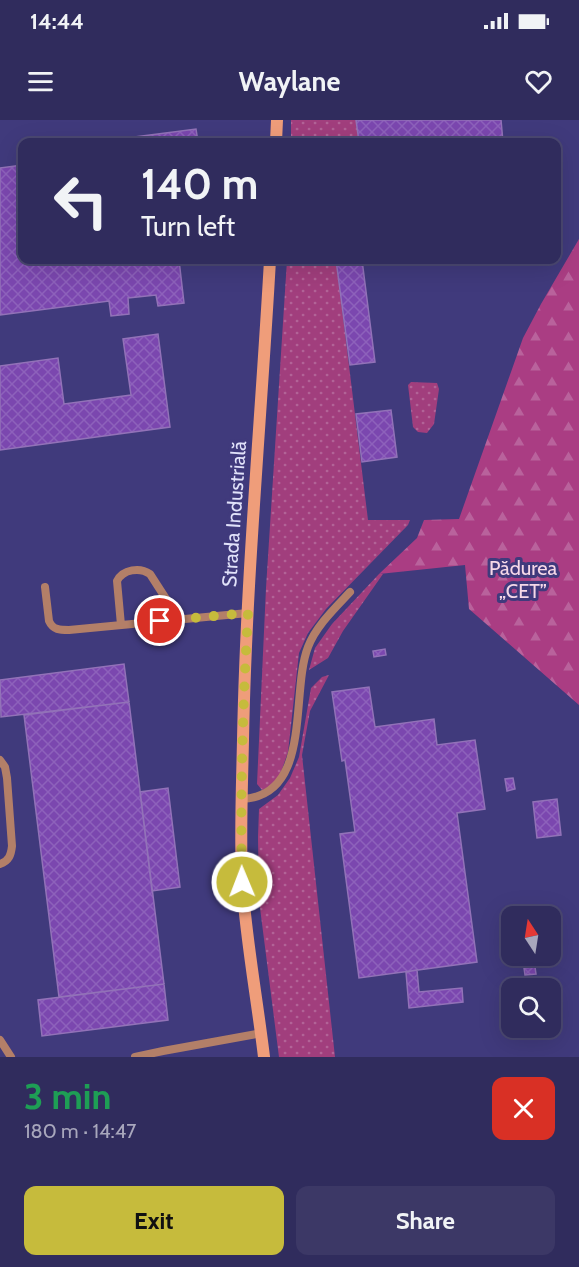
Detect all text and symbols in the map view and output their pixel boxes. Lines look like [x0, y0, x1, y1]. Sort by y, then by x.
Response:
text: 14:44 [30, 8, 84, 35]
icon: menu [24, 65, 57, 98]
text: Waylane [239, 65, 340, 98]
icon: heart [522, 65, 555, 98]
text: 140 m [141, 158, 258, 210]
icon: left [42, 162, 120, 240]
text: Turn left [141, 210, 235, 243]
street label: Strada Industrială [217, 440, 251, 588]
park label: Pădurea „CET” [489, 556, 558, 603]
pin [134, 595, 185, 646]
icon: arrive [143, 604, 176, 637]
position arrow [210, 850, 274, 914]
north arrow [501, 906, 561, 966]
map controls [501, 906, 561, 1038]
button: search [501, 978, 561, 1038]
text: 3 min [24, 1074, 111, 1118]
button: close [492, 1077, 555, 1140]
text: 180 m · 14:47 [24, 1119, 136, 1143]
button: Exit [24, 1186, 284, 1255]
button: Share [296, 1186, 555, 1255]

